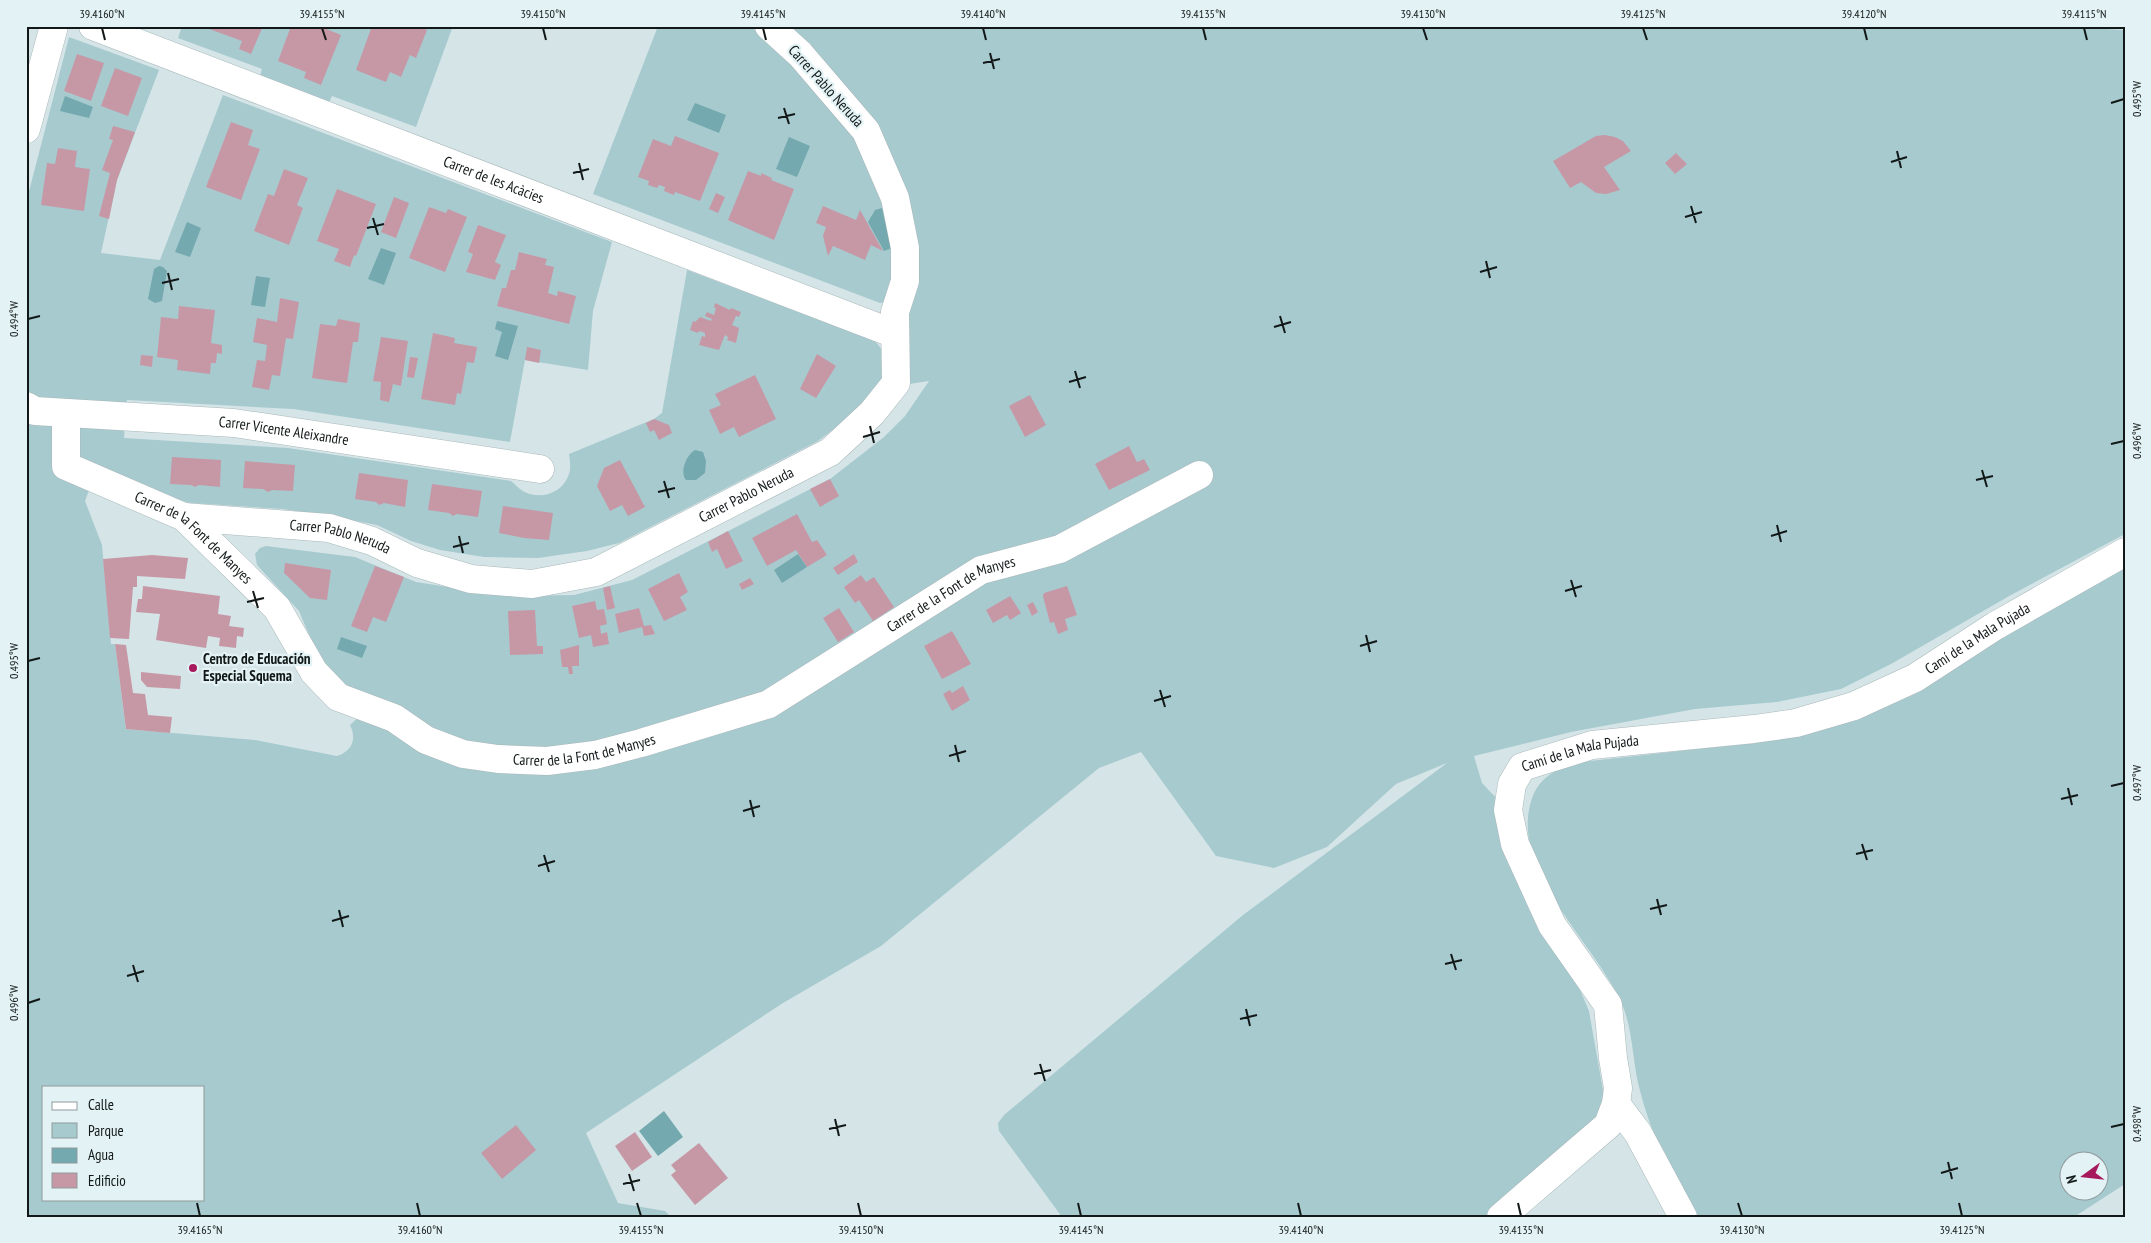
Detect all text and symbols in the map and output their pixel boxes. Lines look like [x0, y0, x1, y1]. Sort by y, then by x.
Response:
text: 39.4160°N [79, 6, 125, 21]
text: 39.4155°N [299, 6, 345, 21]
text: 39.4150°N [520, 6, 566, 21]
text: 39.4145°N [740, 6, 786, 21]
text: 39.4140°N [960, 6, 1006, 21]
text: 39.4135°N [1180, 6, 1226, 21]
text: 39.4130°N [1400, 6, 1446, 21]
text: 39.4125°N [1620, 6, 1666, 21]
text: 39.4120°N [1841, 6, 1887, 21]
text: 39.4115°N [2061, 6, 2107, 21]
street label: Carrer Pablo Neruda [785, 41, 868, 131]
text: 0.495°W [2129, 81, 2144, 117]
street label: Carrer de les Acàcies [441, 151, 547, 207]
text: 0.494°W [6, 301, 21, 337]
street label: Carrer Vicente Aleixandre [218, 412, 350, 449]
text: 0.496°W [2129, 423, 2144, 459]
street label: Carrer Pablo Neruda [695, 462, 797, 527]
street label: Carrer de la Font de Manyes [132, 487, 257, 588]
street label: Carrer Pablo Neruda [289, 515, 394, 558]
street label: Carrer de la Font de Manyes [883, 551, 1017, 636]
street label: Camí de la Mala Pujada [1921, 598, 2033, 678]
text: 0.495°W [6, 643, 21, 679]
place label: Centro de Educación Especial Squema [203, 649, 311, 685]
marker: Centro de Educación Especial Squema [187, 662, 199, 674]
street label: Carrer de la Font de Manyes [512, 729, 658, 770]
street label: Camí de la Mala Pujada [1519, 730, 1640, 776]
text: 0.497°W [2129, 765, 2144, 801]
text: 0.496°W [6, 985, 21, 1021]
legend [42, 1086, 205, 1200]
text: Calle [88, 1095, 114, 1114]
text: 0.498°W [2129, 1106, 2144, 1142]
text: Parque [88, 1121, 124, 1140]
text: Agua [88, 1145, 114, 1164]
north arrow [2058, 1150, 2108, 1200]
text: Edificio [88, 1171, 126, 1190]
text: N [2062, 1173, 2081, 1185]
text: 39.4165°N [177, 1222, 223, 1237]
text: 39.4160°N [397, 1222, 443, 1237]
text: 39.4155°N [618, 1222, 664, 1237]
text: 39.4150°N [838, 1222, 884, 1237]
text: 39.4145°N [1058, 1222, 1104, 1237]
text: 39.4140°N [1278, 1222, 1324, 1237]
text: 39.4135°N [1498, 1222, 1544, 1237]
text: 39.4130°N [1719, 1222, 1765, 1237]
text: 39.4125°N [1939, 1222, 1985, 1237]

